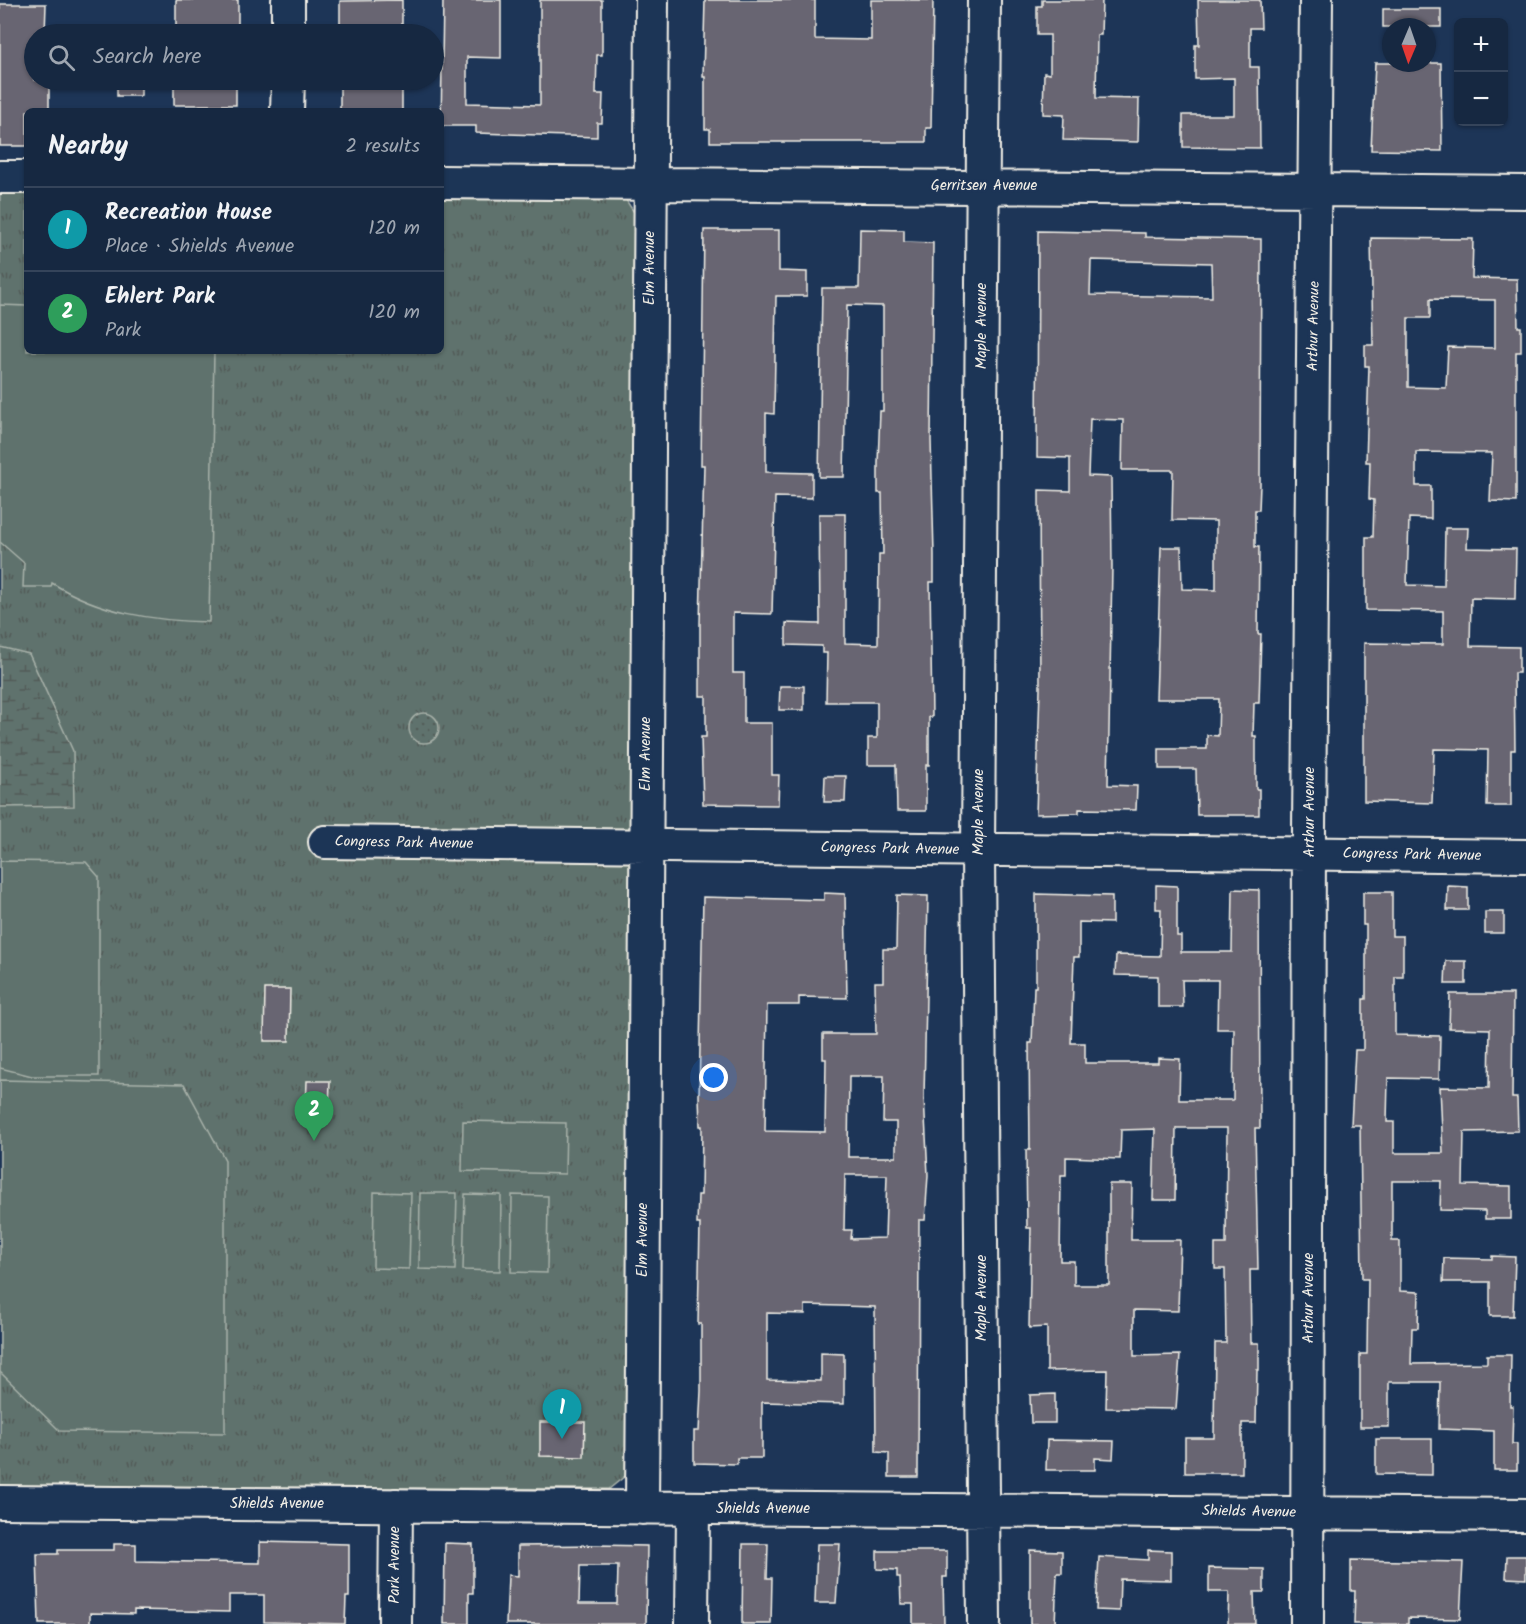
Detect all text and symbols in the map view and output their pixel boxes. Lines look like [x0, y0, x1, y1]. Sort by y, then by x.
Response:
north arrow [1382, 18, 1436, 72]
map controls [1454, 18, 1508, 126]
button: + [1454, 18, 1508, 72]
search box [24, 24, 444, 90]
text: Search here [93, 40, 201, 75]
icon: search [45, 41, 78, 74]
button: − [1454, 72, 1508, 126]
text: Nearby [48, 126, 128, 168]
text: 2 results [345, 131, 420, 163]
street label: Gerritsen Avenue [931, 174, 1038, 198]
text: Recreation House [105, 196, 272, 231]
text: 1 [64, 213, 71, 245]
text: 120 m [368, 213, 420, 245]
street label: Elm Avenue [638, 230, 662, 305]
text: Place · Shields Avenue [105, 231, 294, 263]
text: Ehlert Park [105, 280, 215, 315]
street label: Arthur Avenue [1301, 280, 1327, 371]
street label: Maple Avenue [970, 282, 994, 369]
text: 2 [62, 297, 73, 329]
text: 120 m [368, 297, 420, 329]
text: Park [105, 315, 141, 347]
street label: Elm Avenue [634, 716, 658, 791]
street label: Arthur Avenue [1298, 767, 1322, 857]
street label: Maple Avenue [967, 768, 991, 855]
street label: Congress Park Avenue [334, 830, 474, 856]
street label: Congress Park Avenue [820, 836, 960, 862]
street label: Congress Park Avenue [1342, 842, 1482, 868]
your location [699, 1063, 728, 1092]
pin: 2 [294, 1092, 334, 1141]
street label: Elm Avenue [631, 1202, 655, 1277]
street label: Arthur Avenue [1297, 1253, 1321, 1343]
street label: Maple Avenue [970, 1254, 994, 1341]
pin: 1 [542, 1390, 582, 1439]
street label: Shields Avenue [230, 1492, 324, 1516]
street label: Shields Avenue [716, 1497, 810, 1521]
street label: Shields Avenue [1202, 1499, 1296, 1525]
street label: Park Avenue [383, 1526, 407, 1604]

